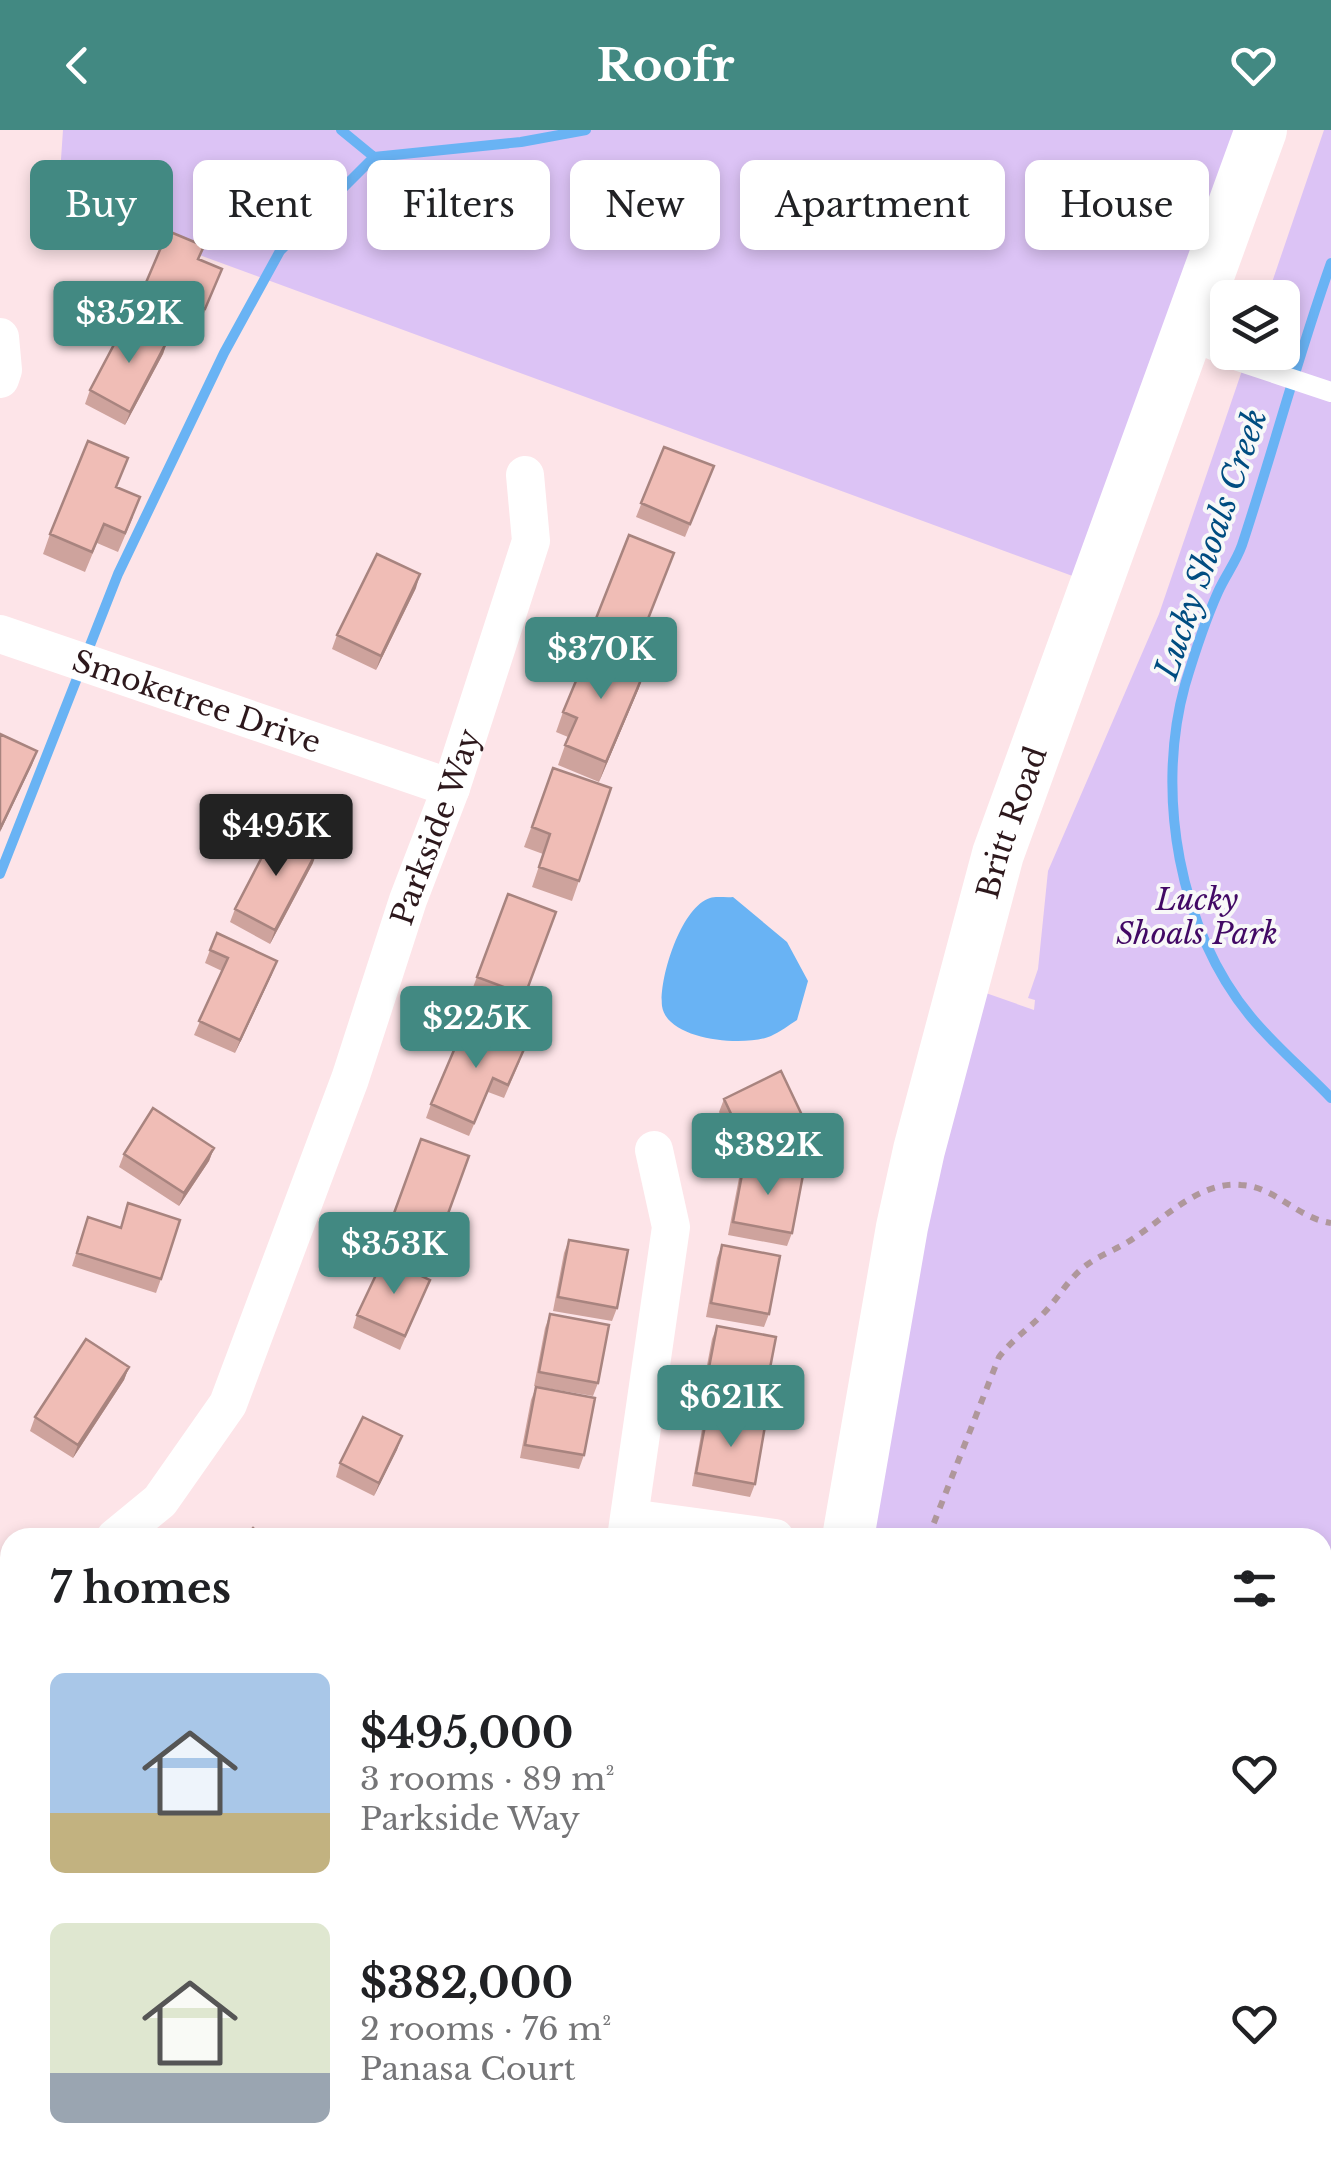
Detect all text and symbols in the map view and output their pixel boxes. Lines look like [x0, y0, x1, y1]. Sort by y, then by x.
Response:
text: Roofr [596, 37, 735, 93]
icon: back [50, 38, 105, 93]
icon: heart [1226, 38, 1281, 93]
chip: Buy [30, 160, 173, 250]
chip: Rent [193, 160, 347, 250]
chip: Filters [367, 160, 550, 250]
chip: New [570, 160, 720, 250]
chip: Apartment [740, 160, 1005, 250]
chip: House [1025, 160, 1209, 250]
map controls [1210, 280, 1300, 370]
button: layers [1210, 280, 1300, 370]
pin: $352K [59, 281, 199, 366]
text: $352K [75, 293, 183, 333]
water label: Lucky Shoals Creek [1146, 404, 1276, 685]
pin: $370K [531, 617, 671, 702]
text: $370K [547, 629, 655, 669]
street label: Smoketree Drive [68, 642, 326, 761]
street label: Parkside Way [383, 724, 487, 930]
street label: Britt Road [968, 741, 1054, 902]
pin: $495K [206, 794, 346, 879]
text: $495K [222, 806, 330, 846]
park label: Lucky Shoals Park [1116, 881, 1278, 952]
pin: $225K [406, 986, 546, 1071]
text: $225K [422, 998, 530, 1038]
pin: $382K [698, 1113, 838, 1198]
text: $382K [714, 1125, 822, 1165]
pin: $353K [324, 1212, 464, 1297]
text: $353K [341, 1224, 447, 1264]
pin: $621K [661, 1365, 801, 1450]
text: $621K [679, 1377, 783, 1417]
icon: filters [1227, 1561, 1282, 1616]
text: 7 homes [50, 1562, 231, 1614]
text: $495,000 [360, 1707, 574, 1759]
icon: home [130, 1713, 250, 1833]
icon: heart [1227, 1746, 1282, 1801]
text: 3 rooms · 89 m² [360, 1759, 615, 1799]
text: Parkside Way [360, 1799, 580, 1839]
text: $382,000 [360, 1957, 573, 2009]
icon: home [130, 1963, 250, 2083]
icon: heart [1227, 1996, 1282, 2051]
text: 2 rooms · 76 m² [360, 2009, 611, 2049]
text: Panasa Court [360, 2049, 576, 2089]

